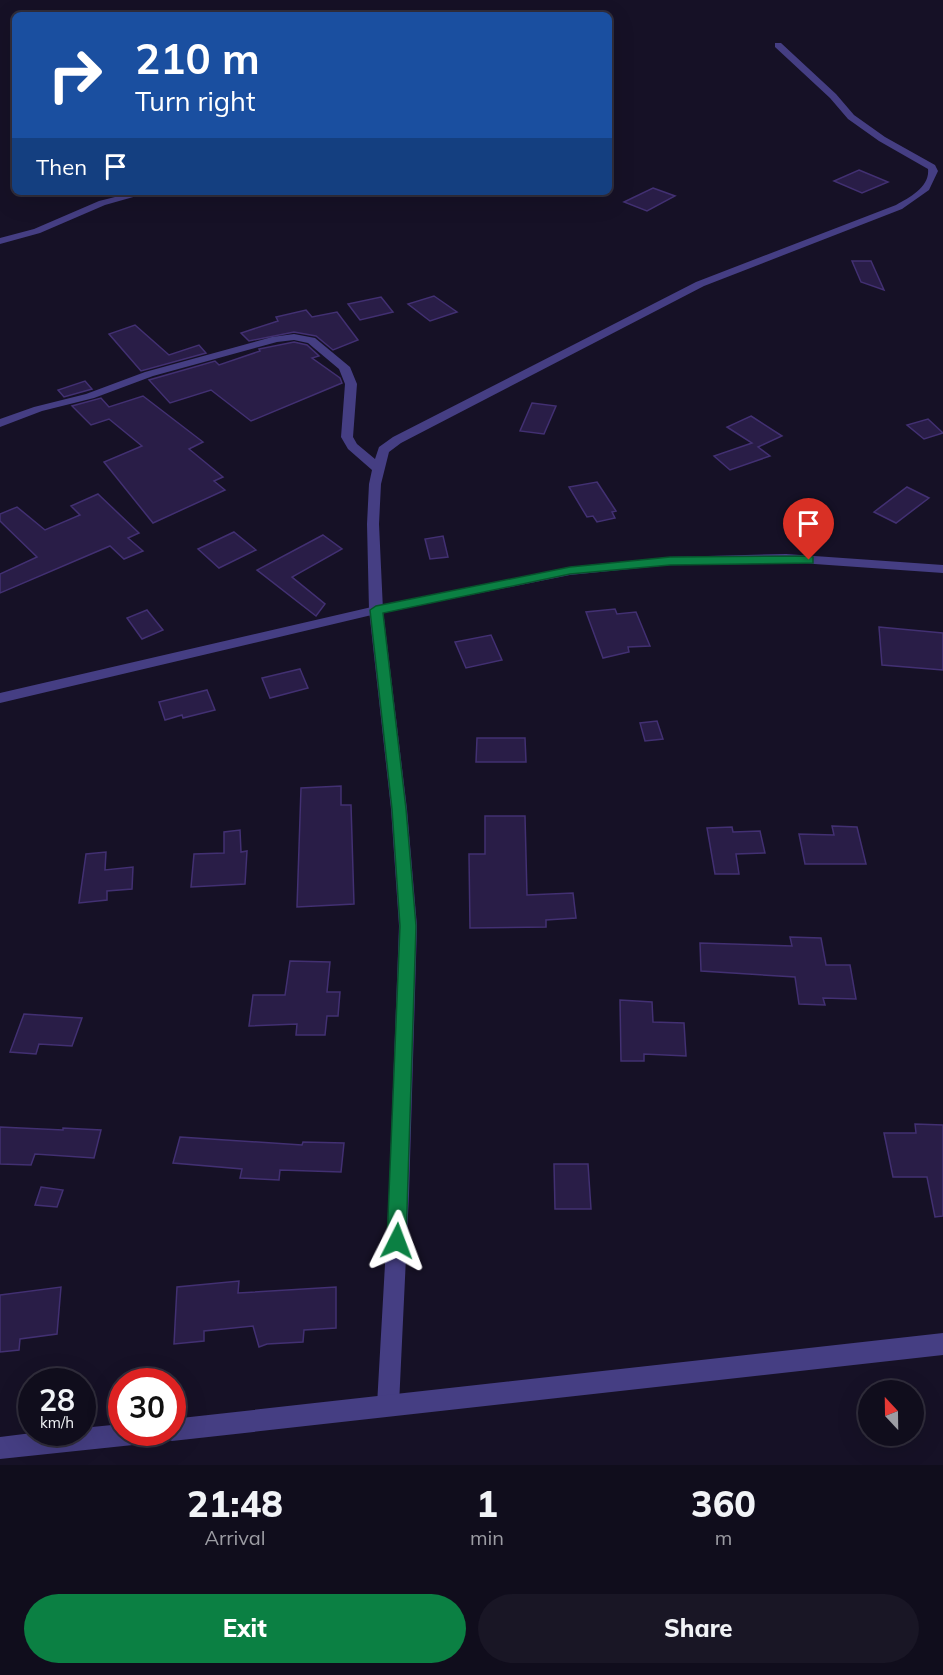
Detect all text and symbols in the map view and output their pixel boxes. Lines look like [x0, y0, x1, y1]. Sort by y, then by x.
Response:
text: 210 m [135, 32, 260, 85]
icon: right [36, 36, 114, 114]
text: Turn right [135, 84, 255, 118]
icon: arrive [99, 150, 132, 183]
text: Then [36, 153, 87, 181]
pin [783, 498, 834, 560]
icon: arrive [792, 507, 825, 540]
position arrow [365, 1209, 429, 1273]
speed limit sign: 30 [108, 1368, 186, 1446]
north arrow [858, 1380, 924, 1446]
map controls [858, 1380, 924, 1446]
text: 28 [39, 1381, 75, 1419]
text: km/h [40, 1413, 74, 1432]
text: 21:48 [187, 1481, 283, 1526]
text: 1 [476, 1481, 498, 1526]
text: 360 [691, 1481, 756, 1526]
text: Arrival [204, 1525, 266, 1550]
text: min [470, 1525, 504, 1550]
text: m [715, 1525, 732, 1550]
button: Exit [24, 1594, 466, 1663]
button: Share [478, 1594, 919, 1663]

